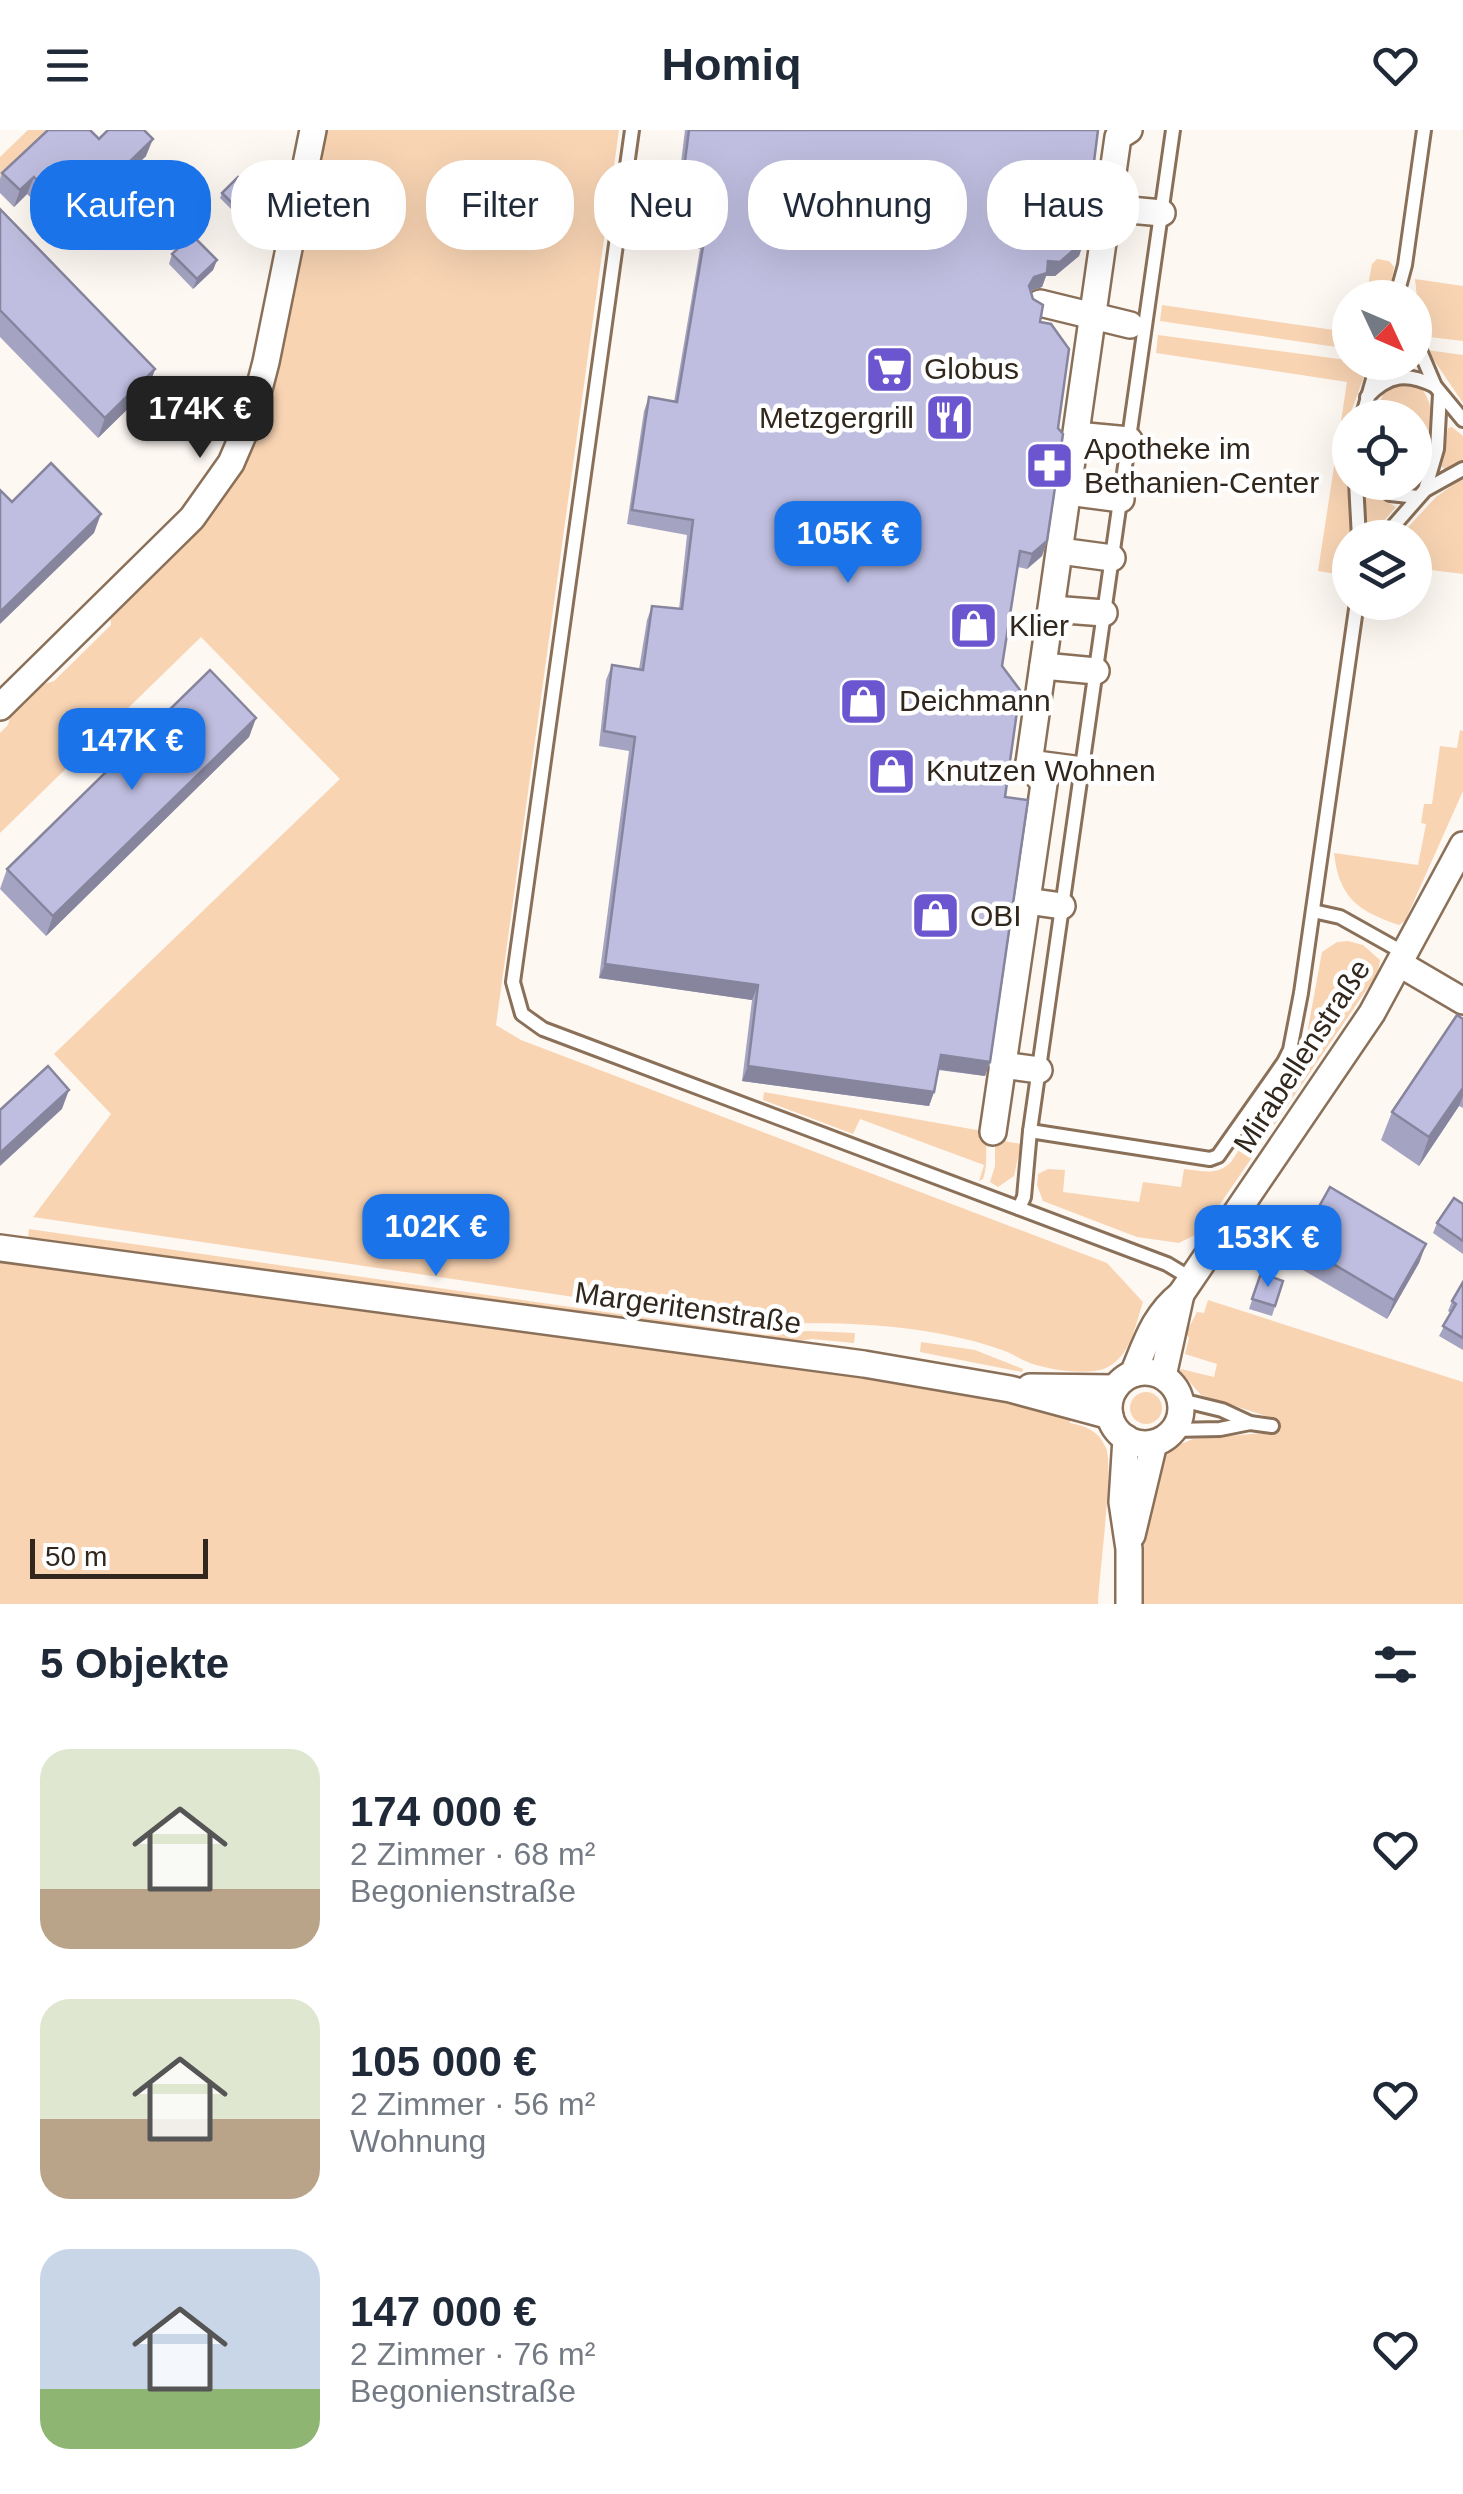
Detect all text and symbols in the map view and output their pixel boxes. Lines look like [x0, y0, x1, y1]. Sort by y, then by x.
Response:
icon: menu [40, 38, 95, 93]
icon: heart [1368, 38, 1423, 93]
text: Homiq [662, 39, 802, 90]
chip: Kaufen [30, 160, 211, 250]
chip: Mieten [231, 160, 406, 250]
chip: Filter [426, 160, 574, 250]
chip: Neu [594, 160, 728, 250]
chip: Wohnung [748, 160, 967, 250]
chip: Haus [987, 160, 1139, 250]
north arrow [1332, 280, 1432, 380]
map controls [1332, 280, 1432, 620]
supermarket icon: Globus [863, 343, 915, 395]
place label: Globus [924, 352, 1019, 385]
pin: 174K € [119, 376, 281, 461]
text: 174K € [148, 390, 252, 426]
restaurant icon: Metzgergrill [923, 392, 975, 444]
button: locate [1332, 400, 1432, 500]
place label: Metzgergrill [759, 401, 914, 434]
place label: Apotheke im Bethanien-Center [1084, 432, 1319, 499]
pharmacy icon: Apotheke im Bethanien-Center [1023, 440, 1075, 492]
pin: 105K € [767, 501, 929, 586]
text: 105K € [796, 515, 900, 551]
button: layers [1332, 520, 1432, 620]
shop icon: Klier [948, 600, 1000, 652]
place label: Klier [1009, 609, 1069, 642]
shop icon: Deichmann [838, 675, 890, 727]
place label: Deichmann [899, 684, 1051, 717]
pin: 147K € [51, 708, 213, 793]
text: 147K € [80, 722, 184, 758]
shop icon: Knutzen Wohnen [865, 745, 917, 797]
place label: Knutzen Wohnen [926, 754, 1156, 787]
shop icon: OBI [909, 890, 961, 942]
place label: OBI [970, 899, 1022, 932]
street label: Mirabellenstraße [1227, 953, 1376, 1158]
pin: 102K € [355, 1194, 517, 1279]
pin: 153K € [1187, 1205, 1349, 1290]
text: 102K € [384, 1208, 488, 1244]
text: 153K € [1216, 1219, 1320, 1255]
street label: Margeritenstraße [573, 1275, 803, 1340]
scale bar [30, 1534, 208, 1578]
text: 50 m [45, 1541, 107, 1572]
icon: filters [1368, 1637, 1423, 1692]
text: 5 Objekte [40, 1640, 229, 1687]
text: 174 000 € [350, 1788, 537, 1835]
icon: home [120, 1789, 240, 1909]
icon: heart [1368, 1822, 1423, 1877]
text: 2 Zimmer · 68 m² [350, 1836, 595, 1872]
text: Begonienstraße [350, 1873, 576, 1909]
text: 105 000 € [350, 2038, 537, 2085]
icon: home [120, 2039, 240, 2159]
icon: heart [1368, 2072, 1423, 2127]
text: 2 Zimmer · 56 m² [350, 2086, 595, 2122]
text: Wohnung [350, 2123, 486, 2159]
text: 147 000 € [350, 2288, 537, 2335]
icon: home [120, 2289, 240, 2409]
icon: heart [1368, 2322, 1423, 2377]
text: 2 Zimmer · 76 m² [350, 2336, 595, 2372]
text: Begonienstraße [350, 2373, 576, 2409]

